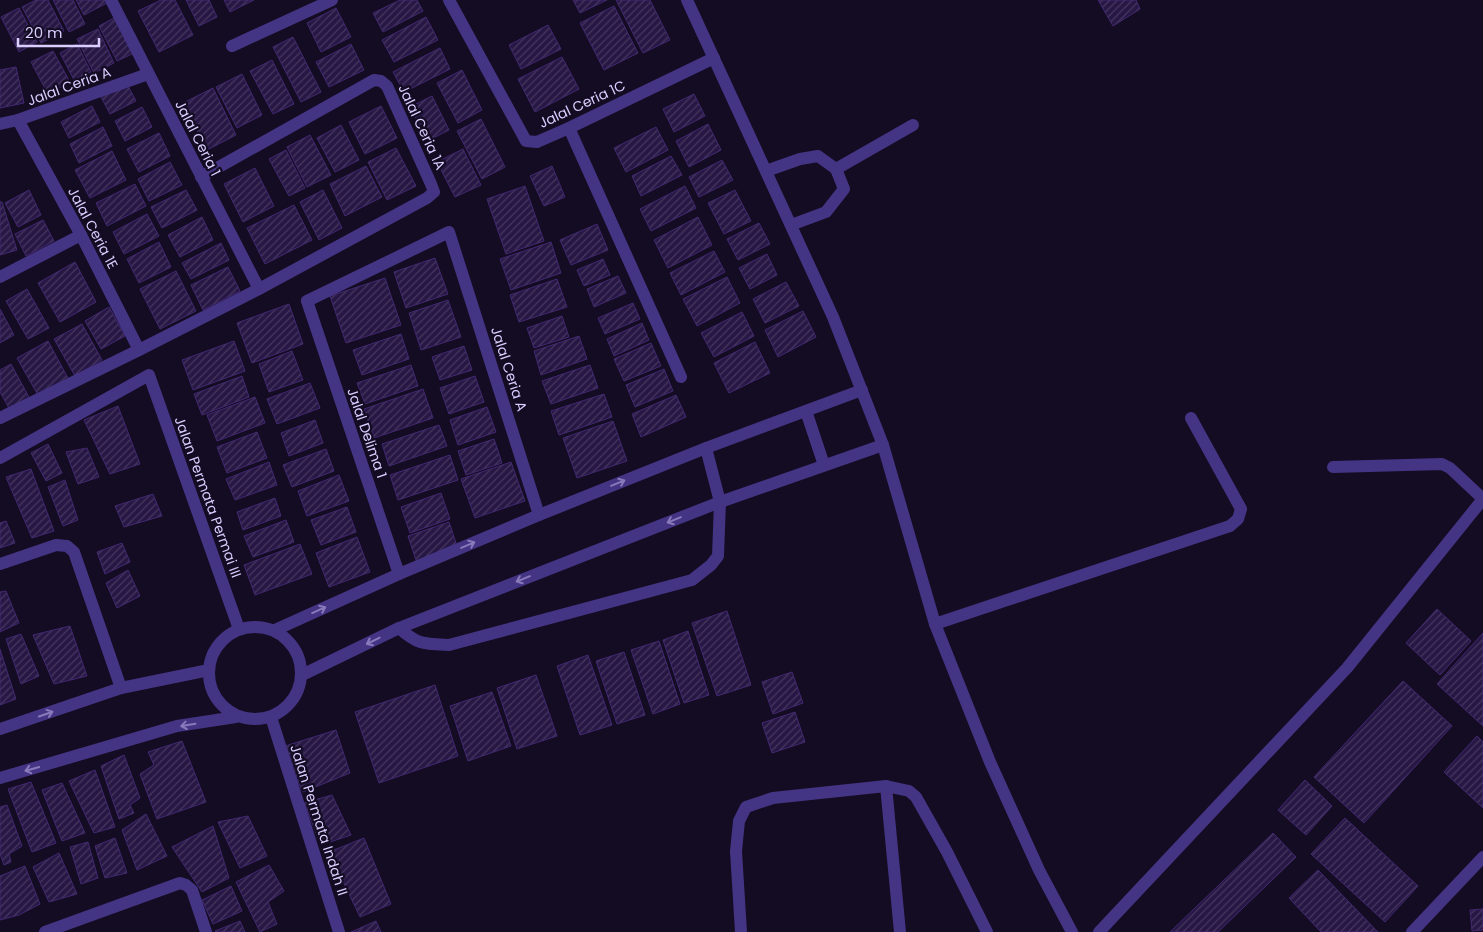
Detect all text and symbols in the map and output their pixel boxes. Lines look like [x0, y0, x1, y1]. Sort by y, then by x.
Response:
scale bar [18, 15, 99, 47]
text: 20 m [25, 22, 63, 43]
street label: Jalal Ceria A [24, 62, 114, 110]
street label: Jalal Ceria 1C [535, 75, 629, 133]
street label: Jalal Ceria 1A [393, 81, 451, 173]
street label: Jalal Ceria 1 [170, 97, 226, 179]
street label: Jalal Ceria 1E [63, 184, 123, 272]
street label: Jalal Ceria A [486, 324, 532, 414]
street label: Jalal Delima 1 [342, 385, 392, 481]
street label: Jalan Permata Permai III [170, 414, 246, 580]
one-way arrow [610, 478, 625, 488]
one-way arrow [667, 515, 682, 525]
one-way arrow [460, 540, 475, 549]
one-way arrow [516, 575, 531, 584]
one-way arrow [311, 605, 326, 615]
one-way arrow [366, 637, 381, 646]
one-way arrow [38, 709, 53, 718]
one-way arrow [180, 720, 196, 730]
street label: Jalan Permata Indah II [285, 742, 353, 898]
one-way arrow [24, 765, 40, 775]

